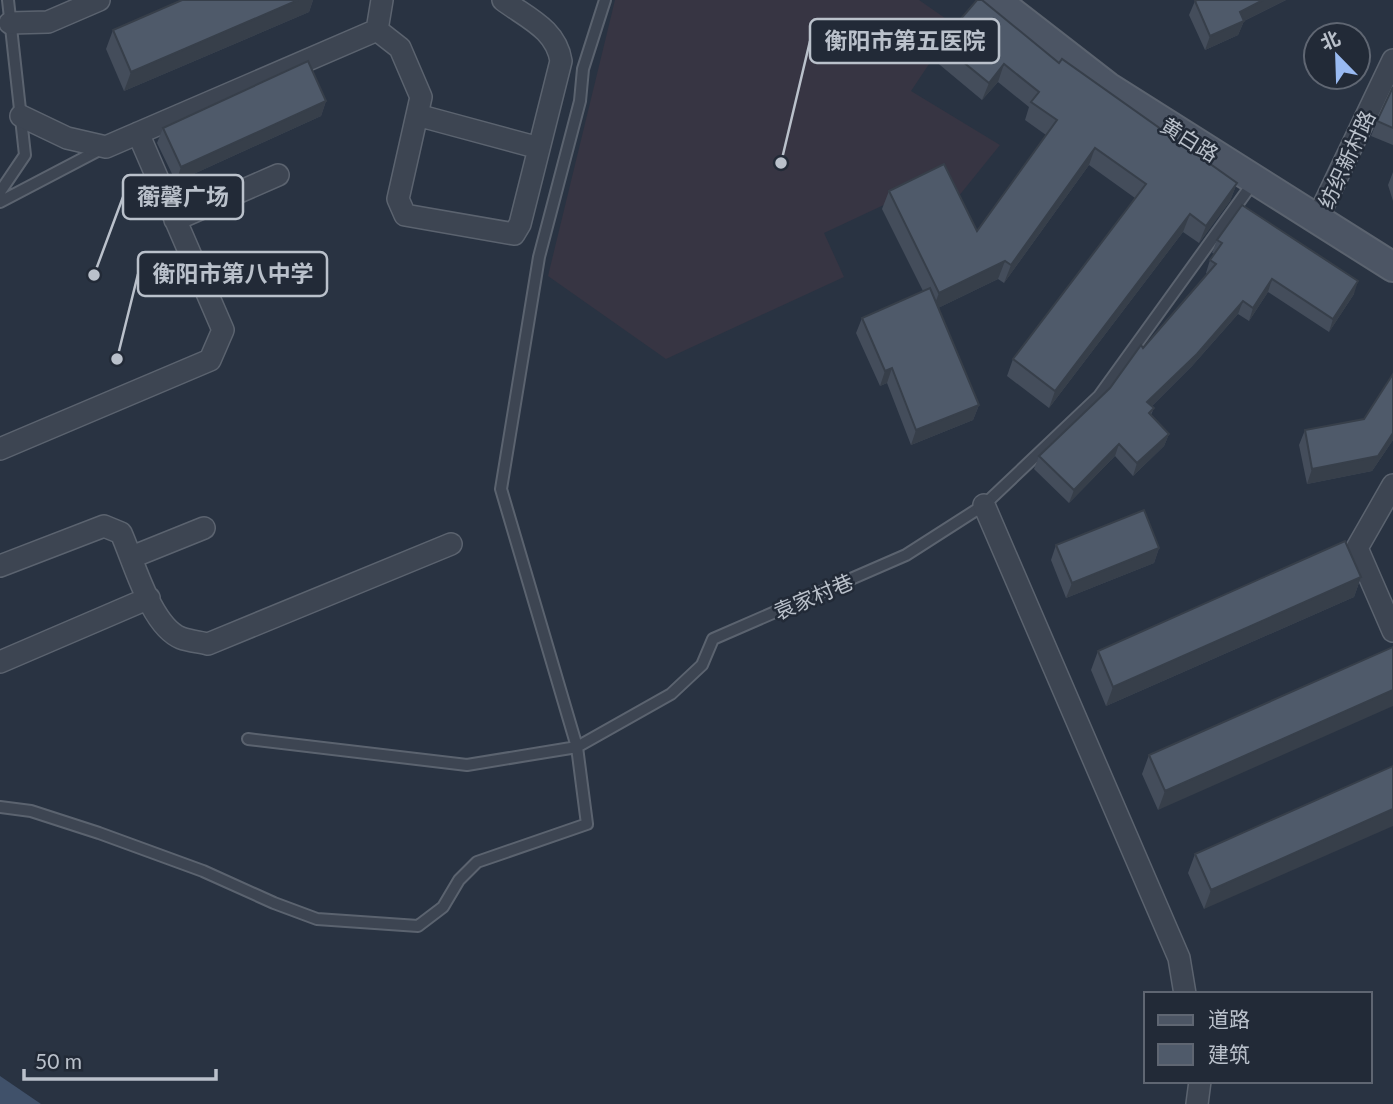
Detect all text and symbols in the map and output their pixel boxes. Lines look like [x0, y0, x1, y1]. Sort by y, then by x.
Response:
callout: 衡阳市第五医院 [810, 19, 999, 63]
north arrow [1302, 21, 1372, 91]
text: 衡阳市第五医院 [825, 26, 986, 54]
text: 北 [1317, 26, 1343, 54]
street label: 纺织新村路 [1312, 106, 1380, 212]
street label: 黄白路 [1157, 112, 1223, 166]
callout: 蘅馨广场 [123, 175, 243, 219]
text: 蘅馨广场 [137, 182, 229, 210]
callout: 衡阳市第八中学 [138, 252, 327, 296]
text: 衡阳市第八中学 [153, 259, 314, 287]
street label: 袁家村巷 [769, 568, 857, 624]
legend [1144, 992, 1372, 1083]
text: 道路 [1208, 1006, 1250, 1031]
scale bar [24, 1038, 217, 1082]
text: 建筑 [1208, 1041, 1250, 1066]
text: 50 m [35, 1048, 82, 1073]

